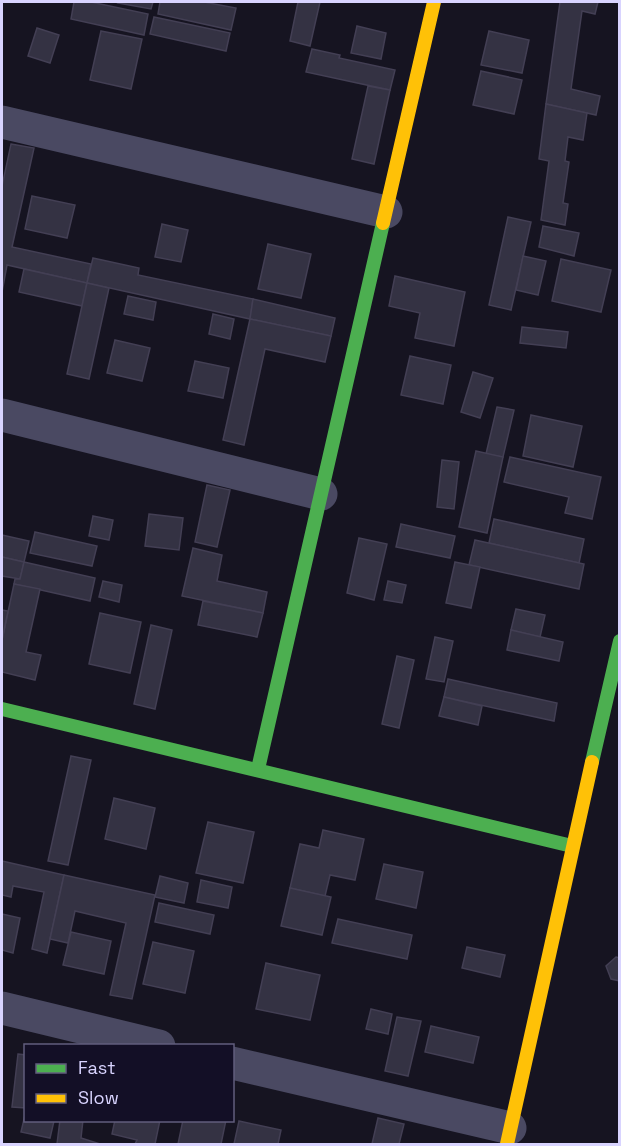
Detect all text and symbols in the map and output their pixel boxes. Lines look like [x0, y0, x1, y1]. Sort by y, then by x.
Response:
legend [24, 1044, 234, 1122]
text: Fast [78, 1056, 115, 1079]
text: Slow [78, 1086, 119, 1109]

